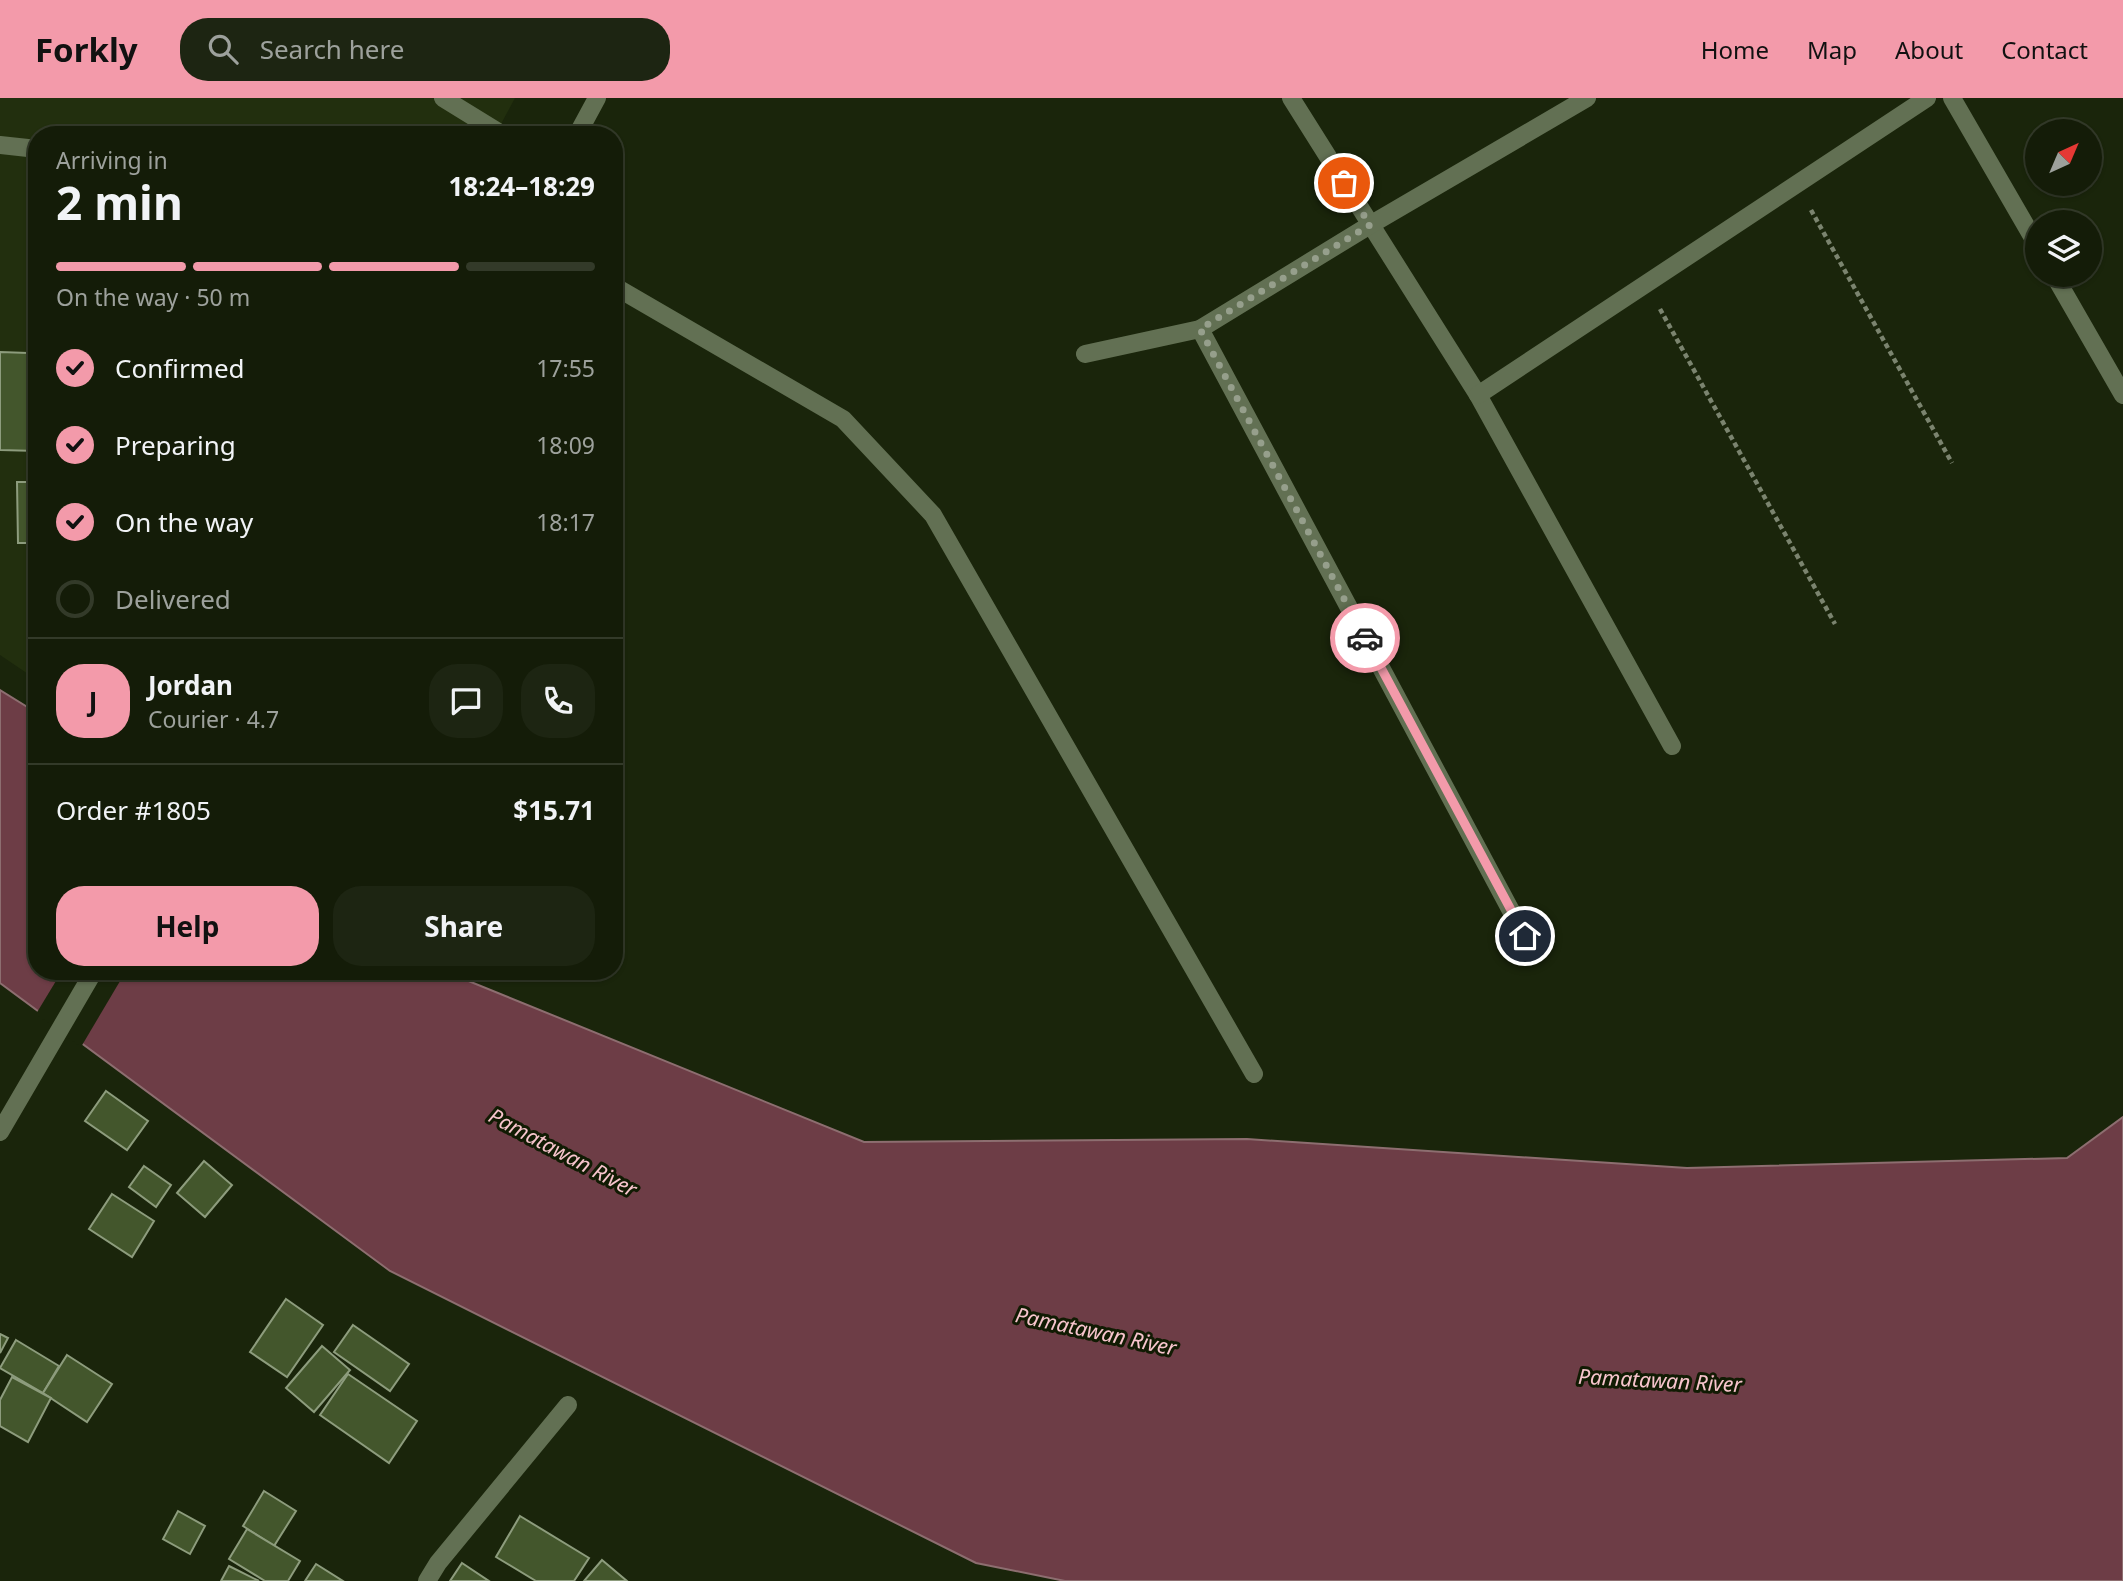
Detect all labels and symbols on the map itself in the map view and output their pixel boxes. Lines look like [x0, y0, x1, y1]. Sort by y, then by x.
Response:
north arrow [2025, 119, 2102, 196]
pin [1314, 153, 1374, 213]
courier [1330, 603, 1400, 673]
pin [1495, 906, 1555, 966]
water label: Pamatawan River [484, 1101, 643, 1204]
water label: Pamatawan River [1013, 1300, 1181, 1362]
water label: Pamatawan River [1577, 1362, 1744, 1398]

